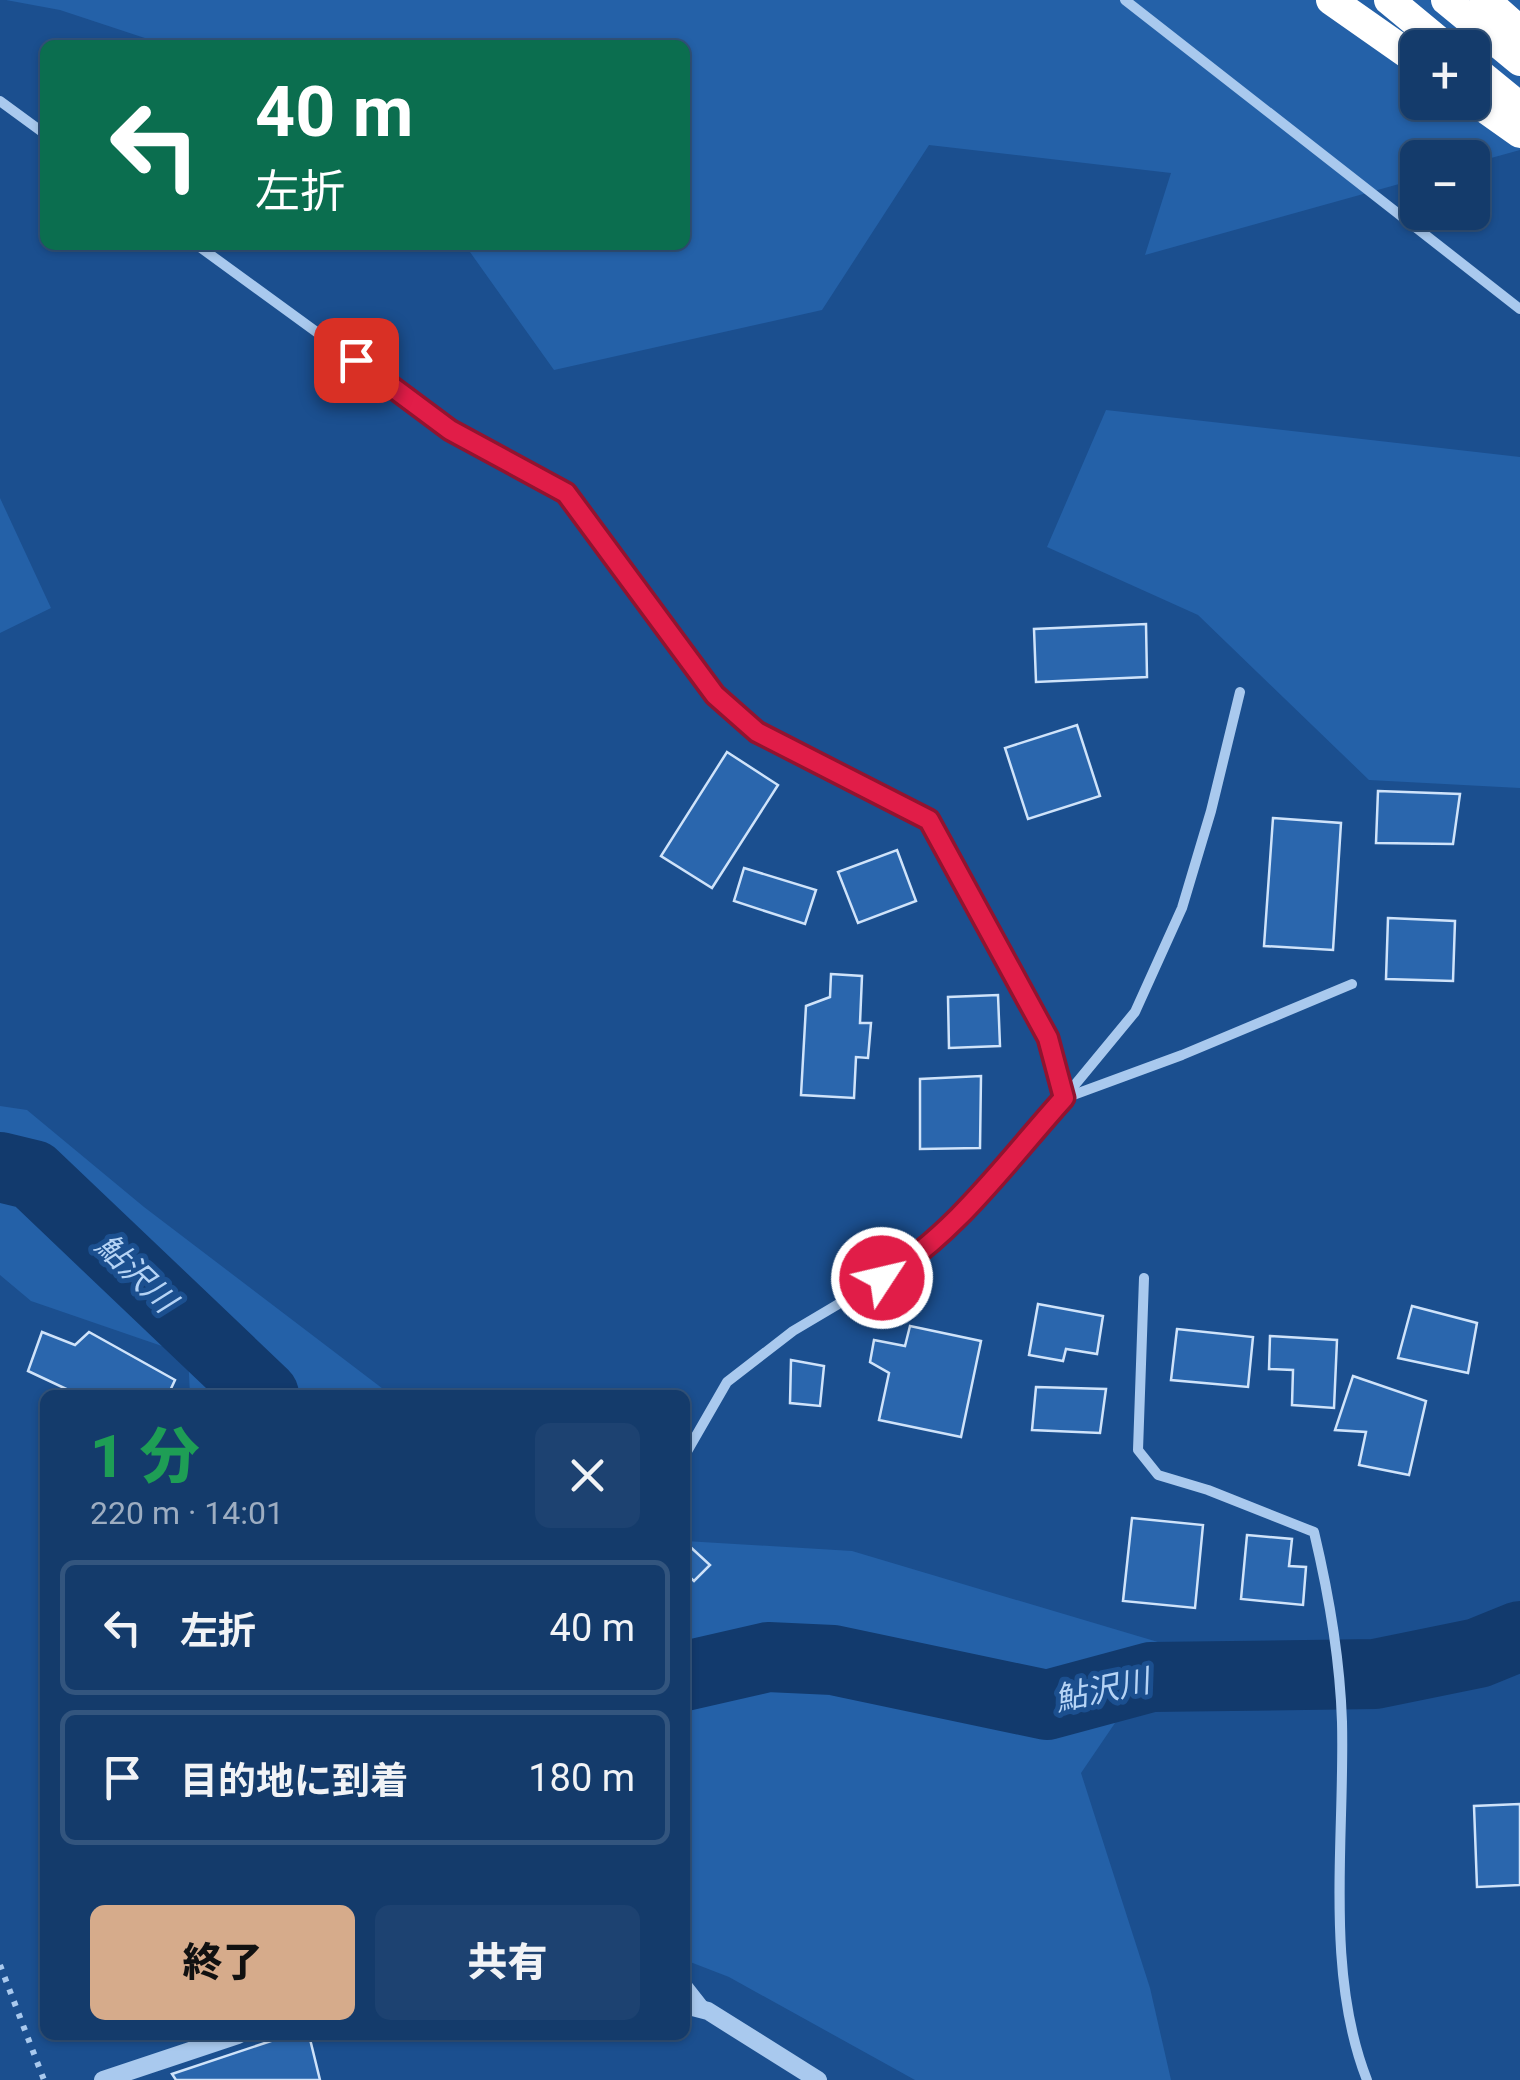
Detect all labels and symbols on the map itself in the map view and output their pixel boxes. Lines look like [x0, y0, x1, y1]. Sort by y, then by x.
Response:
pin [314, 318, 399, 403]
water label: 鮎沢川 [88, 1226, 186, 1322]
position arrow [830, 1226, 934, 1330]
water label: 鮎沢川 [1051, 1661, 1156, 1719]

